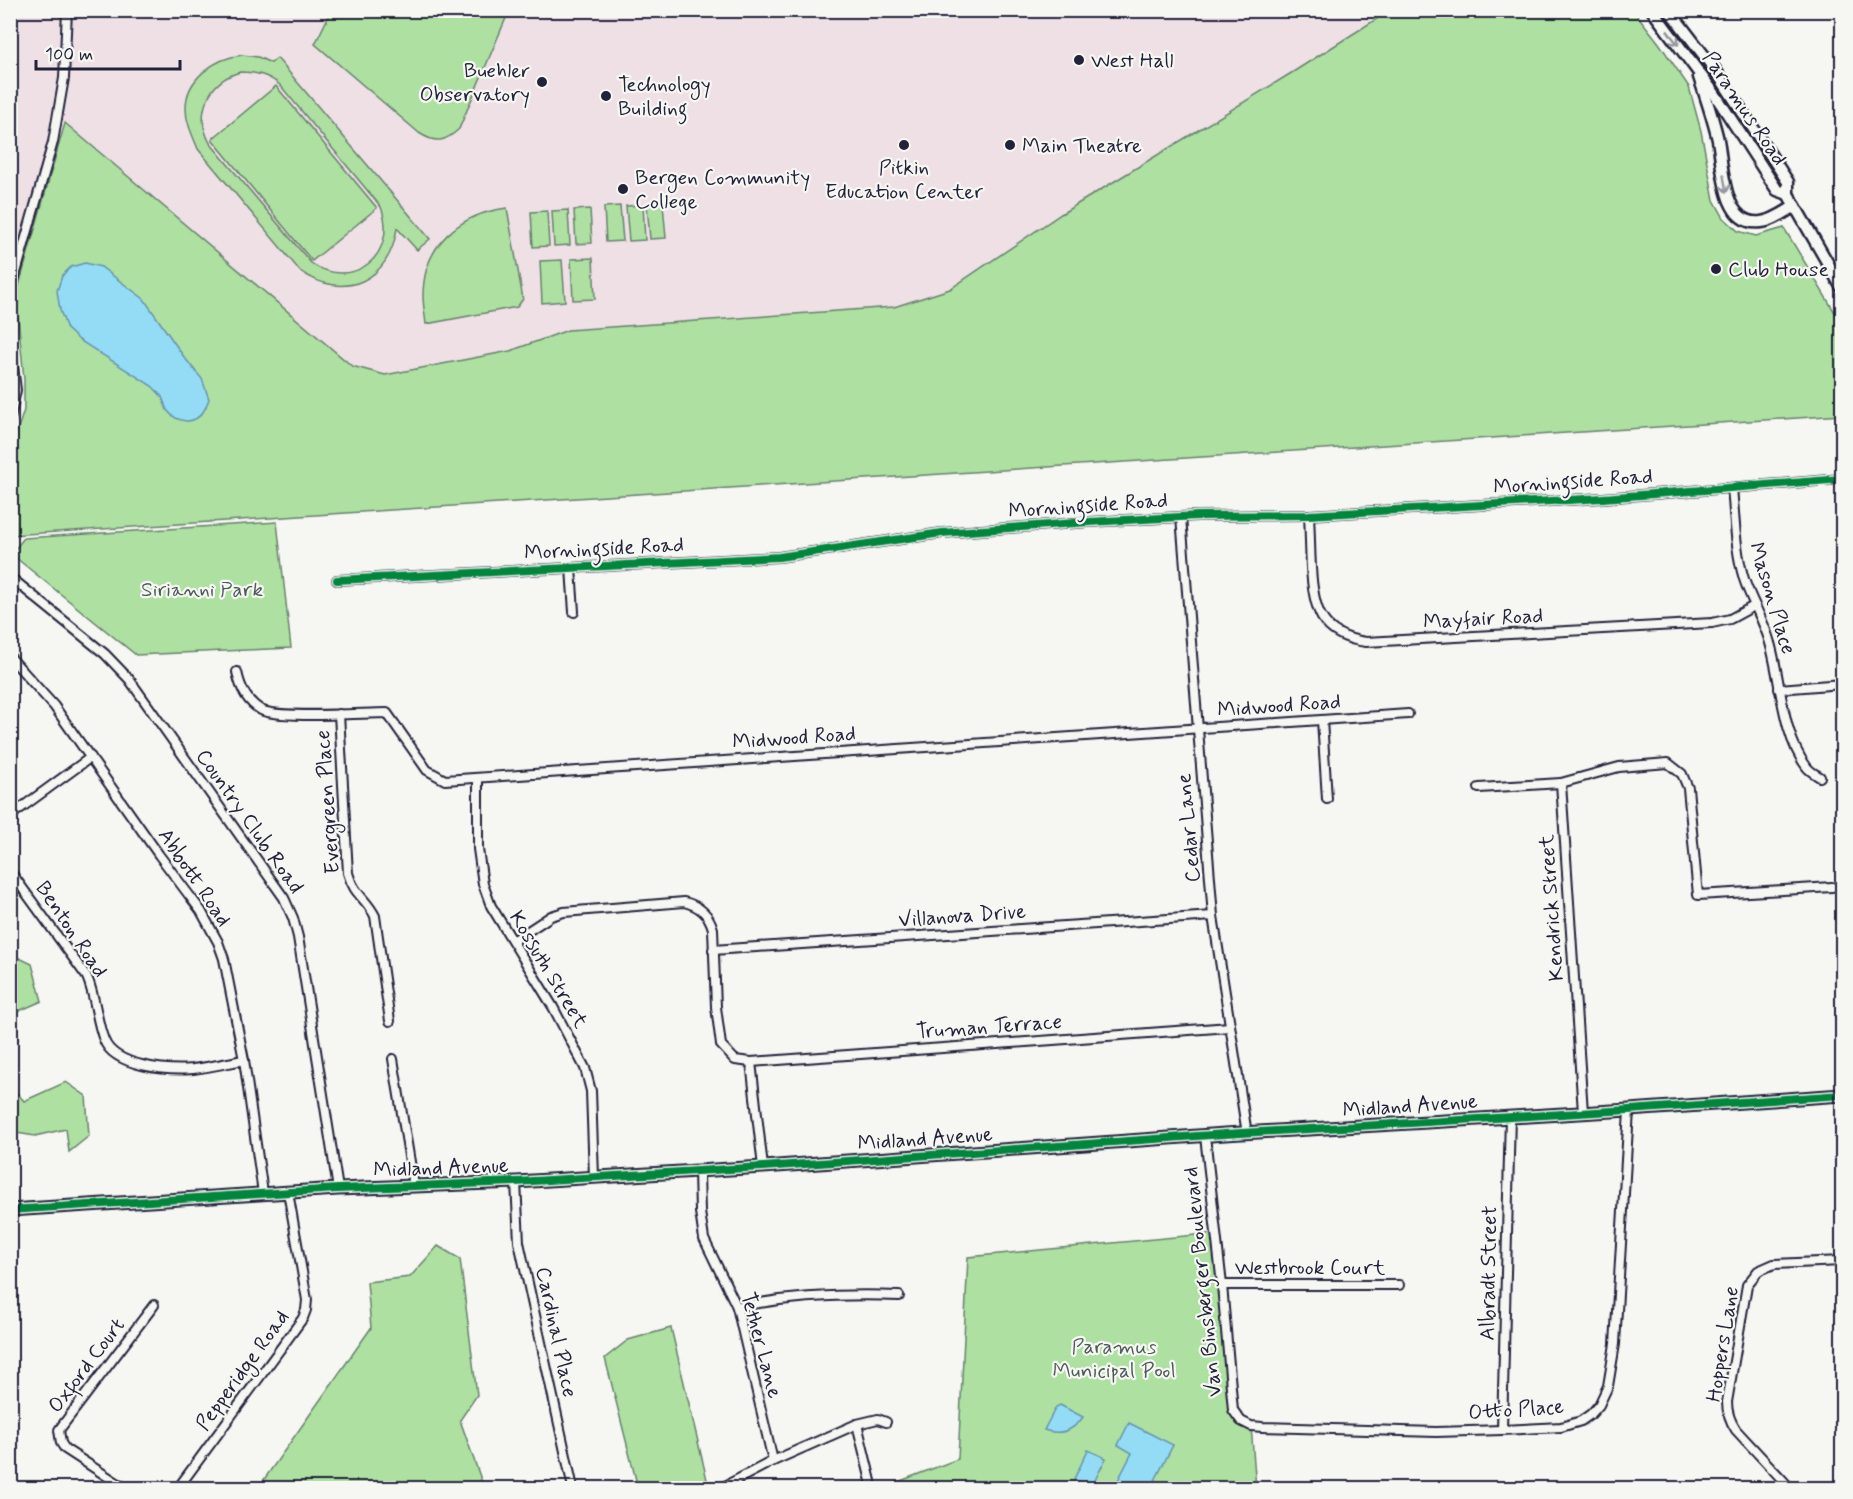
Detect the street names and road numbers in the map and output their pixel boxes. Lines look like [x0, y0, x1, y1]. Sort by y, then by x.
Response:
street label: Paramus Road [1695, 46, 1793, 171]
street label: Morningside Road [1492, 462, 1654, 504]
street label: Morningside Road [1007, 486, 1169, 528]
street label: Morningside Road [523, 531, 685, 569]
street label: Mason Place [1742, 539, 1802, 658]
street label: Mayfair Road [1422, 602, 1544, 636]
street label: Midwood Road [1216, 688, 1342, 724]
street label: Midwood Road [731, 720, 857, 756]
street label: Evergreen Place [309, 729, 348, 875]
street label: Country Club Road [189, 744, 310, 899]
street label: Cedar Lane [1170, 772, 1208, 883]
street label: Abbott Road [151, 823, 237, 932]
street label: Kendrick Street [1533, 833, 1571, 982]
street label: Benton Road [29, 876, 114, 983]
street label: Villanova Drive [897, 898, 1027, 934]
street label: Kossuth Street [502, 906, 595, 1034]
street label: Truman Terrace [915, 1008, 1063, 1046]
street label: Midland Avenue [1342, 1087, 1479, 1125]
street label: Midland Avenue [857, 1120, 994, 1158]
street label: Midland Avenue [373, 1152, 509, 1184]
street label: Van Binsberger Boulevard [1177, 1165, 1231, 1398]
street label: Albradt Street [1474, 1205, 1504, 1341]
street label: Westbrook Court [1235, 1254, 1386, 1282]
street label: Cardinal Place [529, 1264, 584, 1400]
street label: Hoppers Lane [1700, 1284, 1746, 1404]
street label: Tether Lane [733, 1289, 789, 1401]
street label: Pepperidge Road [190, 1305, 297, 1437]
street label: Oxford Court [42, 1312, 133, 1420]
street label: Otto Place [1467, 1393, 1565, 1427]

